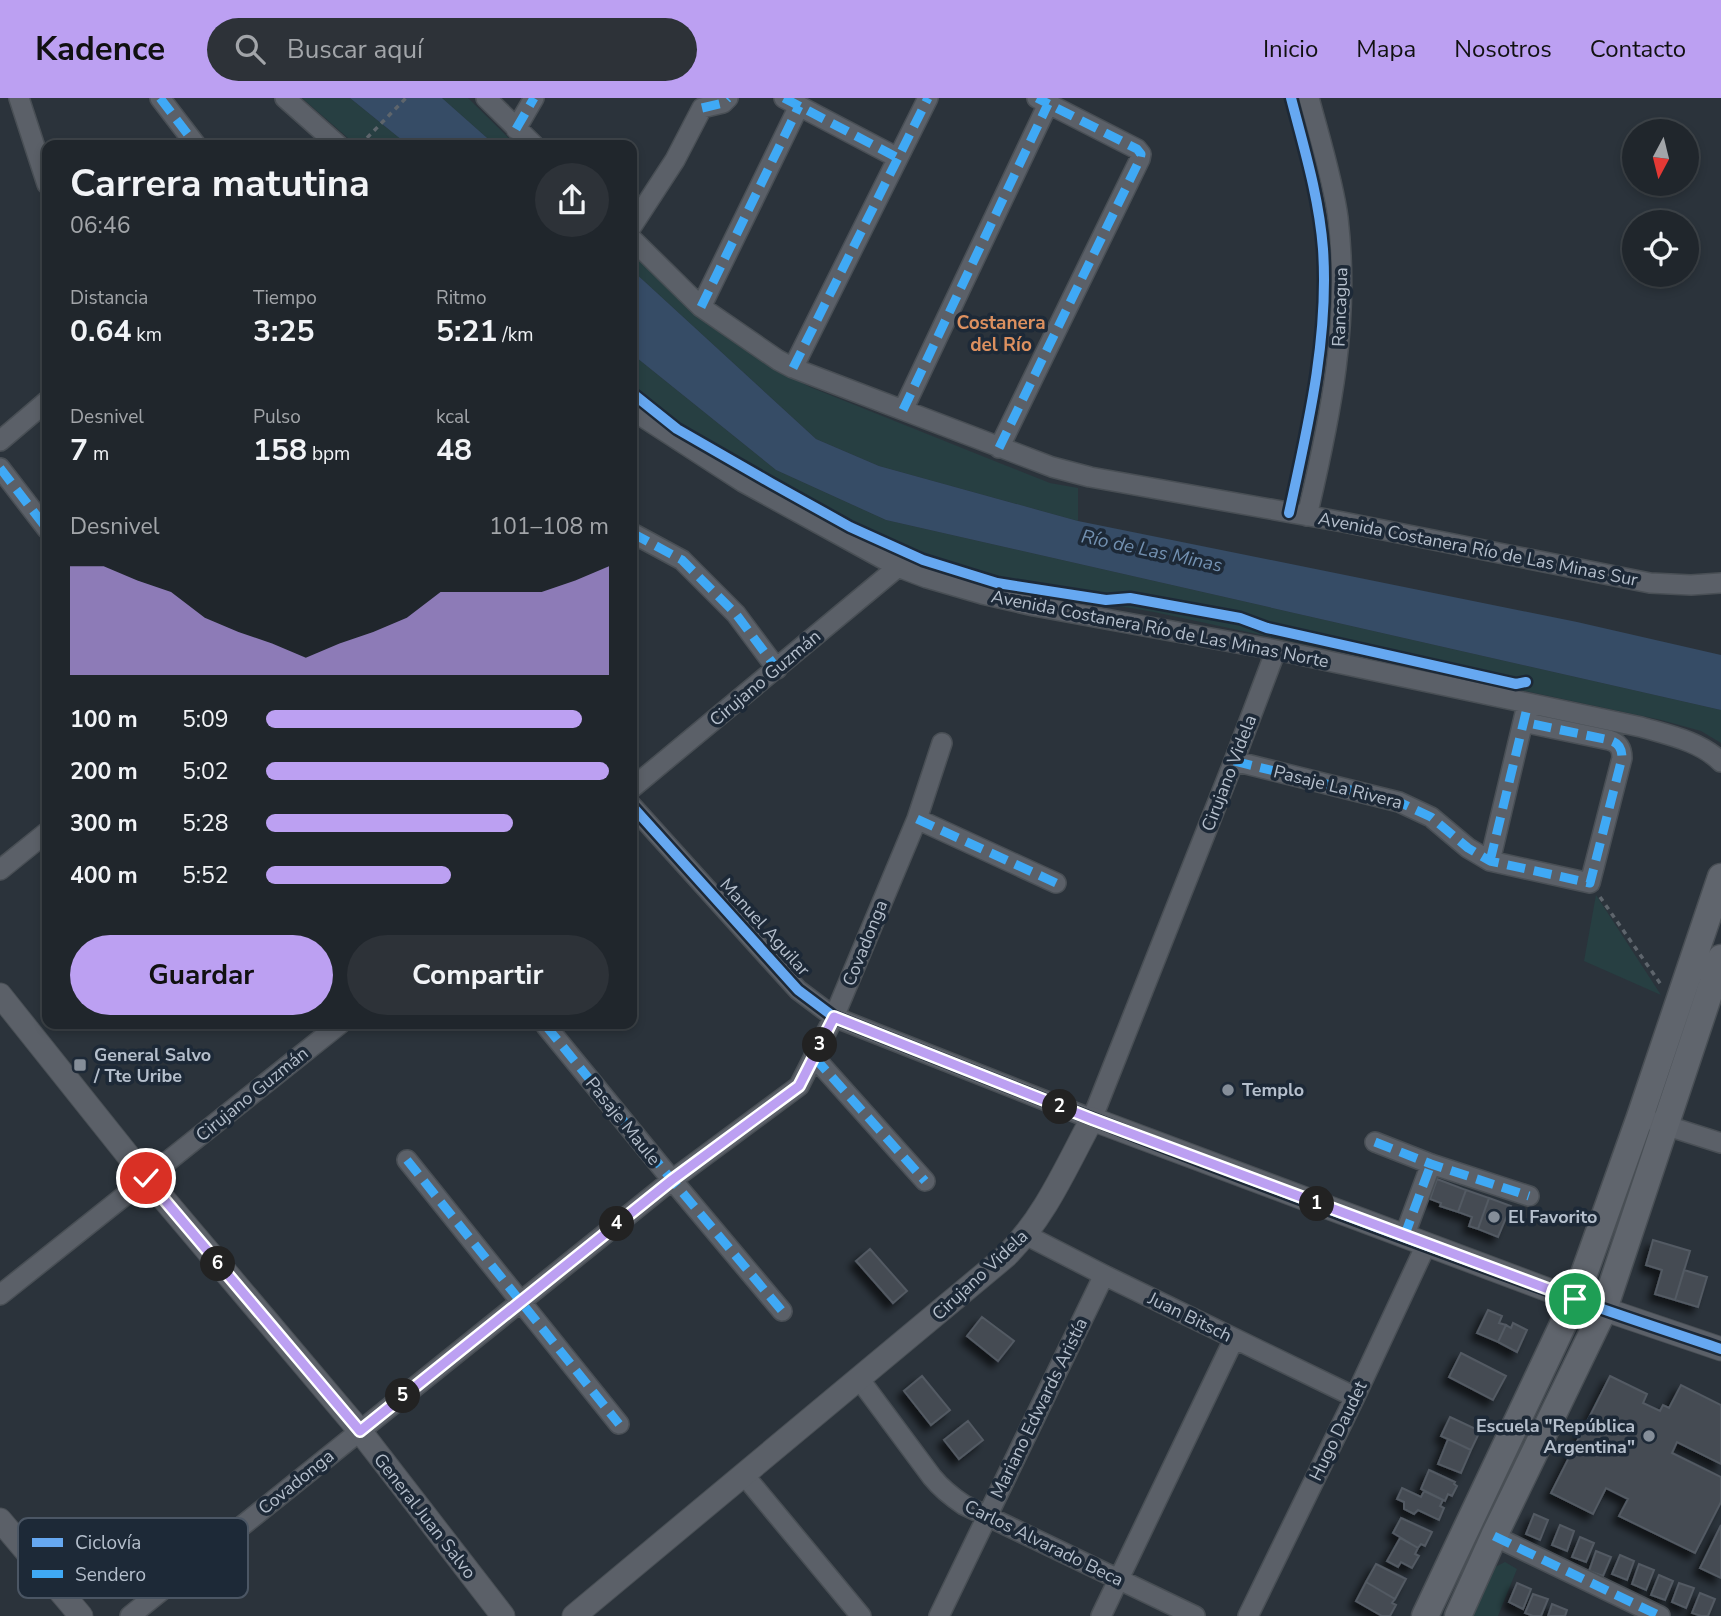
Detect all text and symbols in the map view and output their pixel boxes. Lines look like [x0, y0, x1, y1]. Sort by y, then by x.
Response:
search box [207, 18, 697, 81]
text: Kadence [35, 27, 165, 72]
icon: search [231, 30, 269, 68]
text: Buscar aquí [287, 32, 423, 67]
text: Inicio [1263, 33, 1318, 65]
text: Mapa [1356, 33, 1416, 65]
text: Nosotros [1454, 33, 1552, 65]
text: Contacto [1590, 33, 1686, 65]
north arrow [1622, 119, 1699, 196]
map controls [1622, 119, 1699, 287]
text: Carrera matutina [70, 158, 370, 209]
button: share [535, 163, 609, 237]
text: 06:46 [70, 210, 130, 241]
button: locate [1622, 210, 1699, 287]
street label: Rancagua [1327, 267, 1353, 347]
text: Distancia [70, 285, 148, 311]
text: Tiempo [253, 285, 317, 311]
text: Ritmo [436, 285, 487, 311]
district label: Costanera del Río [956, 310, 1046, 358]
text: 0.64 [70, 311, 131, 352]
text: 3:25 [253, 311, 314, 352]
text: 5:21 [436, 311, 497, 352]
text: km [131, 322, 162, 348]
text: /km [497, 322, 533, 348]
text: Desnivel [70, 404, 144, 430]
text: Pulso [253, 404, 301, 430]
text: kcal [436, 404, 470, 430]
text: 7 [70, 430, 88, 471]
text: 158 [253, 430, 307, 471]
text: 48 [436, 430, 472, 471]
text: m [88, 441, 109, 467]
text: bpm [307, 441, 350, 467]
street label: Avenida Costanera Río de Las Minas Sur [1316, 506, 1640, 592]
text: Desnivel [70, 511, 160, 542]
text: 101–108 m [489, 511, 609, 542]
water label: Río de Las Minas [1079, 523, 1225, 579]
street label: Avenida Costanera Río de Las Minas Norte [989, 584, 1331, 674]
street label: Cirujano Guzmán [704, 624, 826, 732]
text: 100 m [70, 704, 138, 735]
text: 5:09 [182, 704, 229, 735]
street label: Cirujano Videla [1196, 711, 1262, 835]
text: 200 m [70, 756, 138, 787]
text: 5:02 [182, 756, 229, 787]
street label: Pasaje La Rivera [1271, 759, 1405, 815]
text: 300 m [70, 808, 138, 839]
text: 5:28 [182, 808, 229, 839]
text: 400 m [70, 860, 138, 891]
text: 5:52 [182, 860, 229, 891]
street label: Manuel Aguilar [715, 873, 816, 981]
street label: Covadonga [837, 896, 893, 990]
button: Guardar [70, 935, 333, 1015]
button: Compartir [347, 935, 609, 1015]
pin: 3 [802, 1028, 838, 1062]
text: 3 [814, 1031, 825, 1057]
street label: Cirujano Guzmán [191, 1041, 313, 1147]
place label: General Salvo / Tte Uribe [93, 1043, 211, 1088]
marker: General Salvo / Tte Uribe [72, 1057, 88, 1073]
street label: Pasaje Maule [580, 1072, 666, 1170]
place label: Templo [1242, 1078, 1304, 1102]
marker: Templo [1220, 1082, 1236, 1098]
pin: 2 [1042, 1090, 1078, 1124]
text: 2 [1054, 1093, 1065, 1119]
pin [116, 1148, 176, 1208]
icon: check [127, 1159, 165, 1197]
pin: 1 [1300, 1186, 1334, 1222]
text: 1 [1311, 1190, 1322, 1216]
place label: El Favorito [1508, 1205, 1597, 1229]
pin: 4 [600, 1206, 634, 1242]
marker: El Favorito [1486, 1209, 1502, 1225]
text: 4 [611, 1210, 622, 1236]
street label: Cirujano Videla [927, 1224, 1033, 1326]
pin: 6 [200, 1246, 235, 1282]
text: 6 [212, 1250, 223, 1276]
pin [1545, 1269, 1605, 1329]
icon: arrive [1556, 1280, 1594, 1318]
street label: Juan Bitsch [1143, 1286, 1236, 1348]
street label: Mariano Edwards Aristía [985, 1314, 1093, 1502]
street label: Hugo Daudet [1303, 1376, 1373, 1485]
pin: 5 [386, 1378, 420, 1414]
text: 5 [397, 1382, 408, 1408]
place label: Escuela "República Argentina" [1476, 1414, 1635, 1459]
marker: Escuela "República Argentina" [1641, 1428, 1657, 1444]
street label: Covadonga [253, 1444, 339, 1520]
street label: General Juan Salvo [368, 1448, 482, 1584]
street label: Carlos Alvarado Beca [961, 1494, 1127, 1592]
legend [18, 1518, 248, 1598]
text: Ciclovía [75, 1530, 141, 1556]
text: Sendero [75, 1562, 146, 1588]

